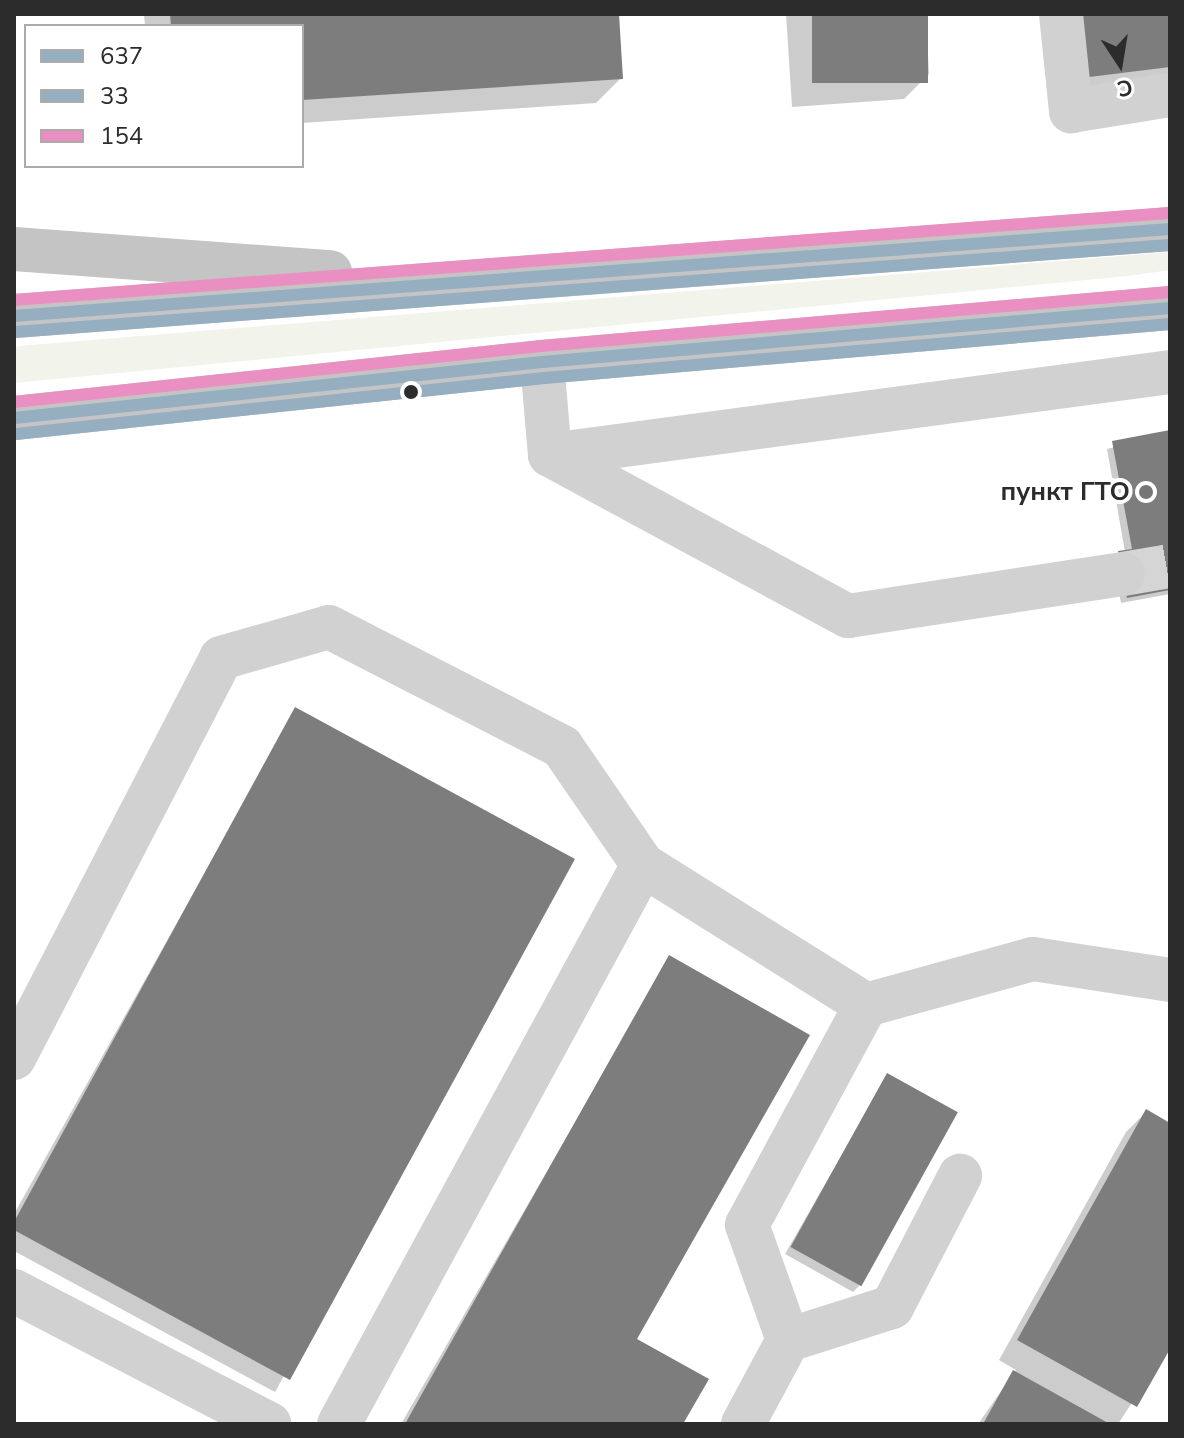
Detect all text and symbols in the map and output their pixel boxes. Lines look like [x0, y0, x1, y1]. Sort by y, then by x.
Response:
legend [24, 24, 304, 168]
north arrow [1080, 24, 1160, 104]
text: 637 [100, 40, 143, 72]
text: С [1115, 71, 1135, 104]
text: 33 [100, 80, 129, 112]
text: 154 [100, 120, 143, 152]
unlabelled marker [403, 384, 419, 400]
place label: пункт ГТО [1000, 476, 1130, 508]
marker: пункт ГТО [1137, 483, 1155, 501]

